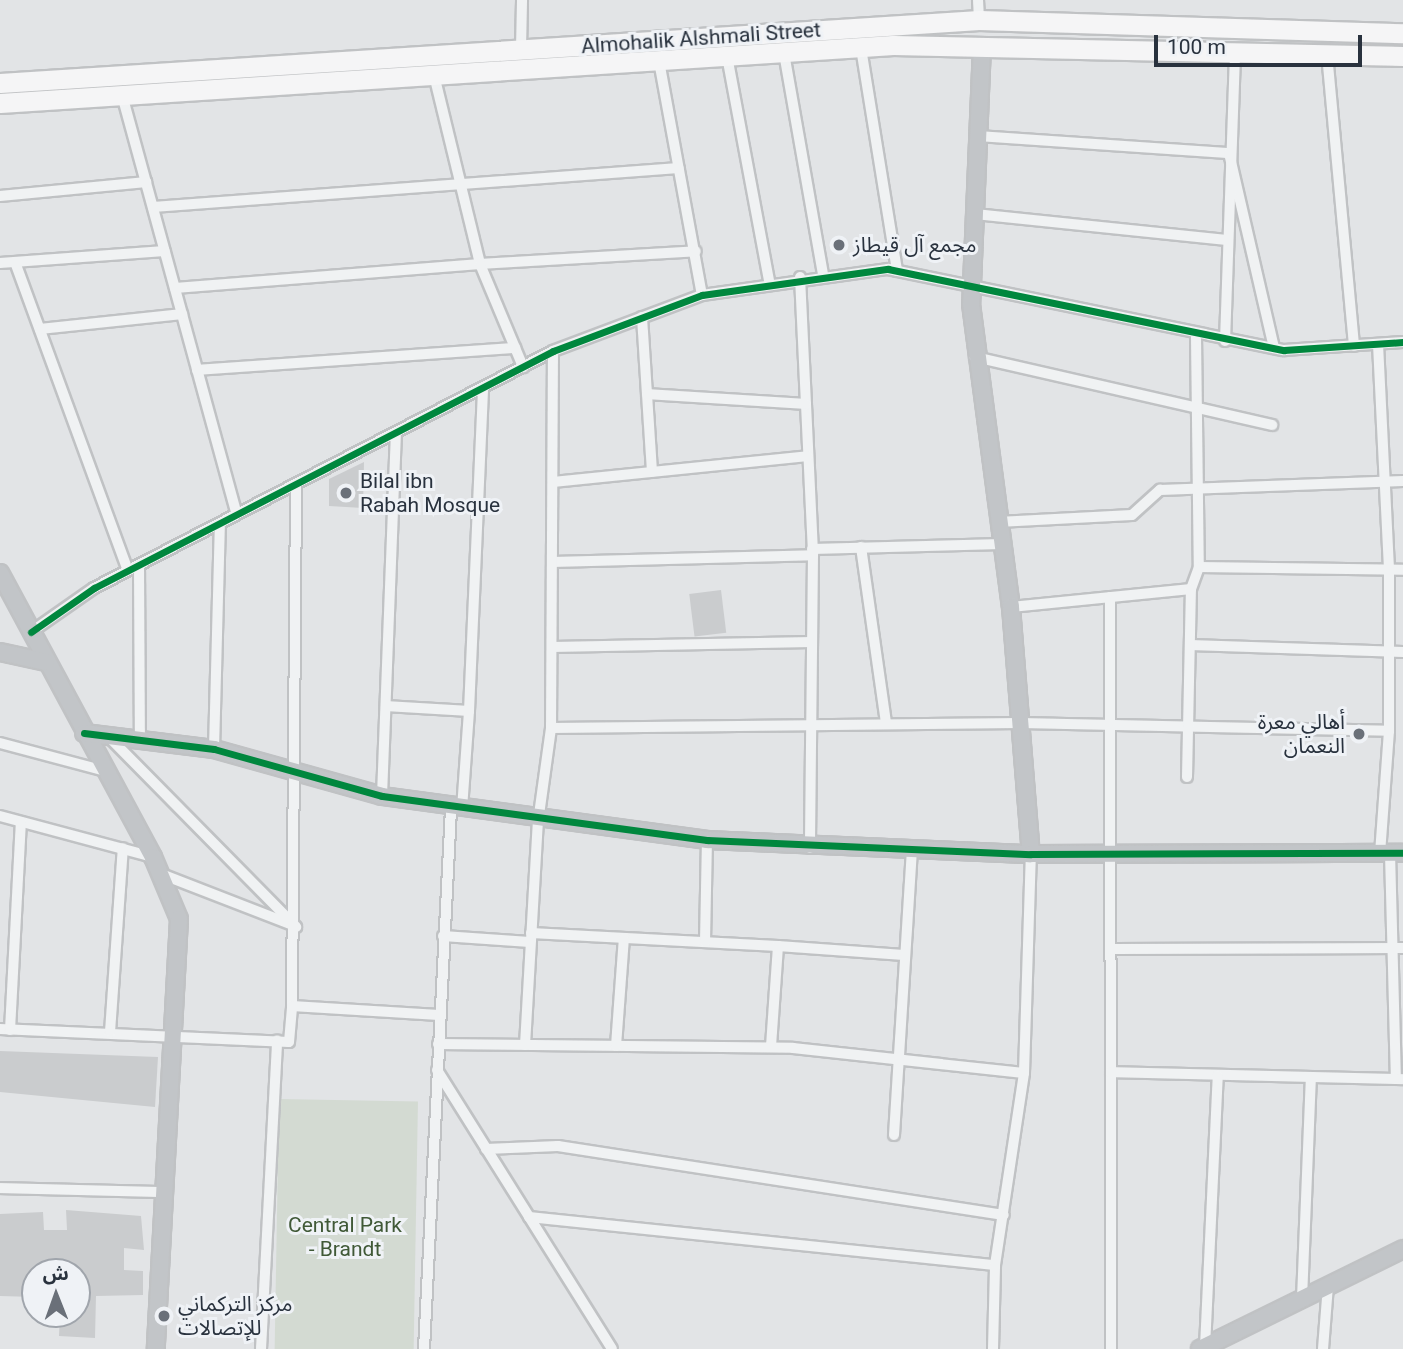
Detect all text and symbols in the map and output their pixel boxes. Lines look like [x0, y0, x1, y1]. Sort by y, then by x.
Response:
street label: Almohalik Alshmali Street [580, 17, 822, 59]
scale bar [1158, 21, 1366, 65]
text: 100 m [1167, 35, 1226, 59]
place label: مجمع آل قيطاز [853, 232, 977, 258]
marker: مجمع آل قيطاز [831, 237, 847, 253]
place label: Bilal ibn Rabah Mosque [360, 468, 500, 518]
marker: Bilal ibn Rabah Mosque [338, 485, 354, 501]
place label: أهالي معرة النعمان [1258, 709, 1345, 759]
marker: أهالي معرة النعمان [1351, 726, 1367, 742]
park label: Central Park - Brandt [288, 1212, 402, 1262]
north arrow [21, 1258, 91, 1328]
text: ش [42, 1262, 69, 1285]
place label: مركز التركماني للإتصالات [178, 1291, 292, 1341]
marker: مركز التركماني للإتصالات [156, 1308, 172, 1324]

